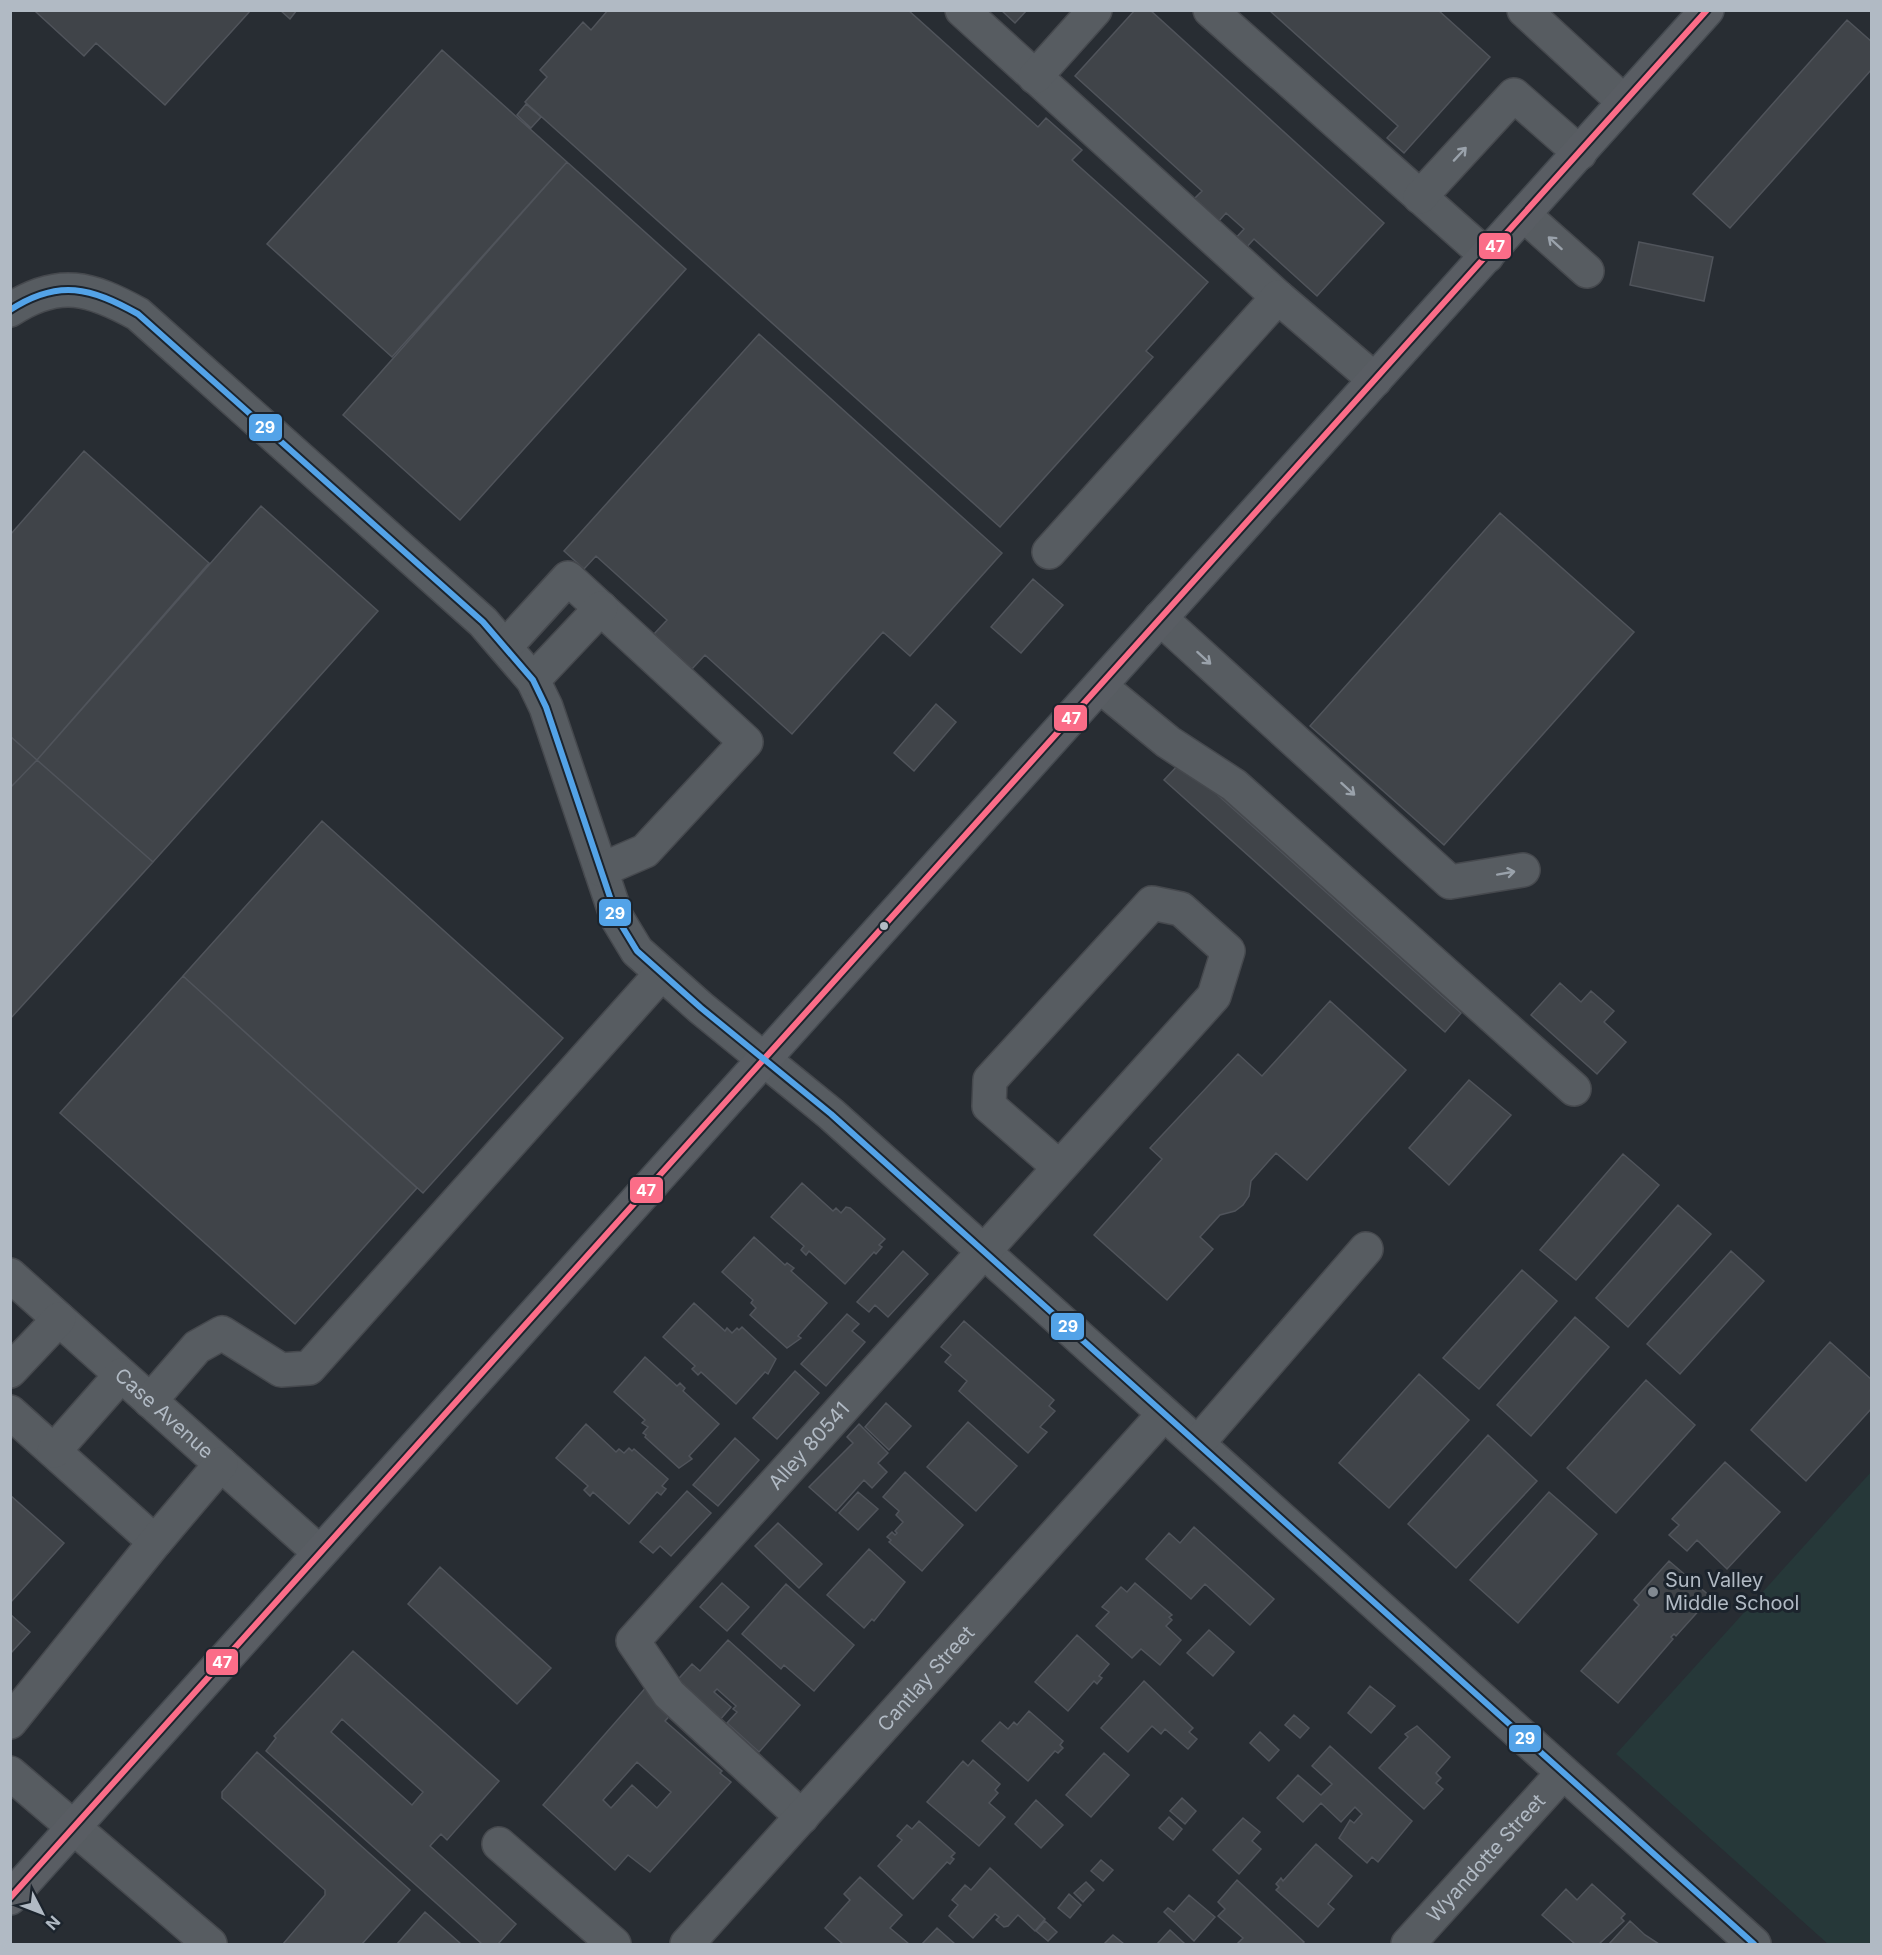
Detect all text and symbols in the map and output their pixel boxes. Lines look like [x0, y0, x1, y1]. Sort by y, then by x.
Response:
one-way arrow [1453, 147, 1467, 162]
line badge: 47 [1478, 232, 1512, 260]
text: 47 [1485, 236, 1505, 256]
one-way arrow [1548, 236, 1563, 250]
line badge: 29 [248, 413, 283, 442]
text: 29 [255, 417, 275, 437]
one-way arrow [1196, 651, 1211, 665]
line badge: 47 [1053, 704, 1088, 732]
text: 47 [1061, 708, 1081, 728]
one-way arrow [1340, 782, 1355, 796]
one-way arrow [1495, 867, 1515, 878]
line badge: 29 [598, 898, 632, 927]
text: 29 [605, 903, 625, 923]
unlabelled marker [878, 920, 890, 932]
line badge: 47 [629, 1176, 664, 1204]
text: 47 [636, 1180, 656, 1200]
line badge: 29 [1050, 1312, 1085, 1341]
text: 29 [1058, 1316, 1078, 1336]
street label: Case Avenue [110, 1363, 218, 1463]
street label: Alley 80541 [763, 1397, 854, 1494]
place label: Sun Valley Middle School [1665, 1568, 1799, 1615]
marker: Sun Valley Middle School [1646, 1585, 1660, 1599]
street label: Cantlay Street [872, 1621, 980, 1736]
line badge: 47 [205, 1648, 239, 1676]
text: 47 [212, 1652, 232, 1672]
line badge: 29 [1508, 1724, 1542, 1753]
text: 29 [1515, 1728, 1535, 1748]
street label: Wyandotte Street [1422, 1789, 1550, 1927]
north arrow [12, 1883, 72, 1943]
text: N [42, 1912, 65, 1934]

